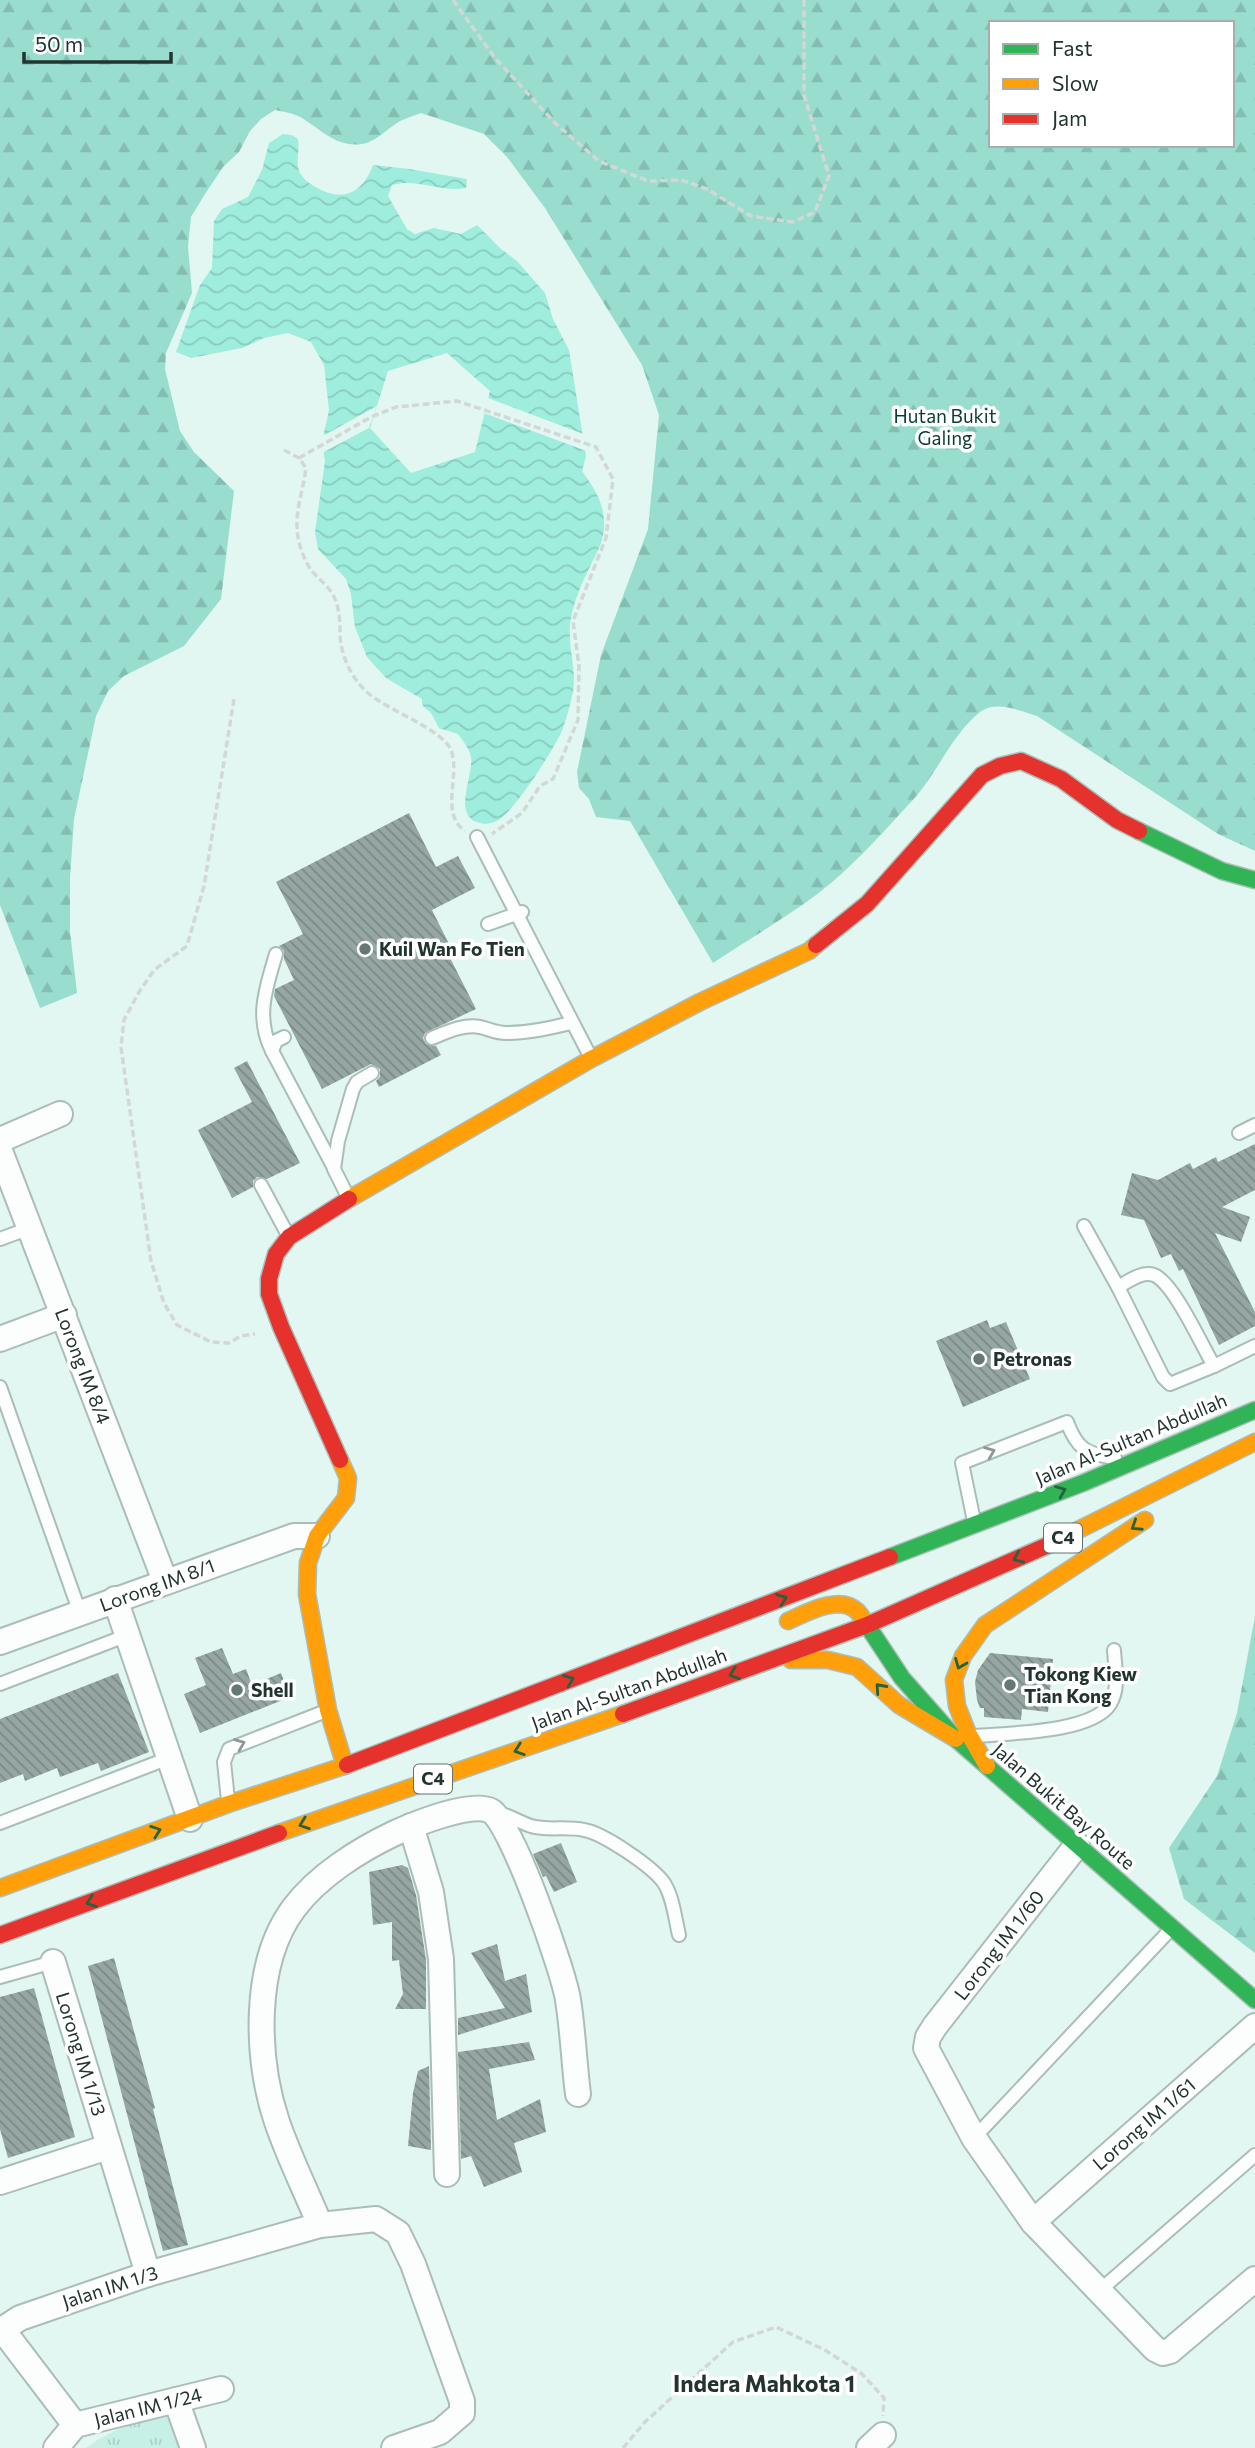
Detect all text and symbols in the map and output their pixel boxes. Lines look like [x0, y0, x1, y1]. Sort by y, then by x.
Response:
scale bar [24, 21, 172, 65]
legend [989, 21, 1234, 147]
text: 50 m [35, 31, 83, 56]
text: Fast [1052, 35, 1093, 60]
text: Slow [1052, 70, 1099, 95]
text: Jam [1052, 105, 1087, 130]
park label: Hutan Bukit Galing [894, 404, 997, 449]
place label: Kuil Wan Fo Tien [379, 937, 525, 960]
marker: Kuil Wan Fo Tien [357, 941, 373, 957]
street label: Lorong IM 8/4 [51, 1305, 116, 1427]
place label: Petronas [993, 1347, 1072, 1370]
marker: Petronas [971, 1351, 987, 1367]
street label: Jalan Al-Sultan Abdullah [1032, 1388, 1230, 1489]
one-way arrow [983, 1447, 995, 1461]
one-way arrow [1055, 1486, 1067, 1500]
one-way arrow [1131, 1517, 1144, 1530]
road number: C4 [1044, 1524, 1082, 1553]
one-way arrow [1013, 1550, 1025, 1564]
street label: Lorong IM 8/1 [96, 1553, 217, 1616]
one-way arrow [775, 1594, 787, 1608]
street label: Jalan Al-Sultan Abdullah [528, 1643, 730, 1735]
one-way arrow [955, 1657, 969, 1669]
place label: Tokong Kiew Tian Kong [1024, 1662, 1137, 1707]
one-way arrow [728, 1666, 740, 1680]
one-way arrow [563, 1675, 575, 1689]
marker: Tokong Kiew Tian Kong [1002, 1677, 1018, 1693]
place label: Shell [251, 1678, 294, 1701]
marker: Shell [229, 1682, 245, 1698]
one-way arrow [876, 1683, 888, 1696]
street label: Jalan Bukit Bay Route [988, 1737, 1140, 1874]
one-way arrow [233, 1739, 245, 1753]
one-way arrow [514, 1742, 526, 1756]
road number: C4 [414, 1764, 452, 1794]
one-way arrow [299, 1816, 311, 1830]
one-way arrow [150, 1825, 162, 1839]
street label: Lorong IM 1/60 [949, 1885, 1049, 2004]
one-way arrow [85, 1894, 97, 1908]
street label: Lorong IM 1/13 [52, 1989, 111, 2119]
street label: Lorong IM 1/61 [1088, 2073, 1200, 2174]
street label: Jalan IM 1/3 [59, 2260, 161, 2313]
district label: Indera Mahkota 1 [673, 2369, 855, 2397]
street label: Jalan IM 1/24 [92, 2382, 204, 2431]

